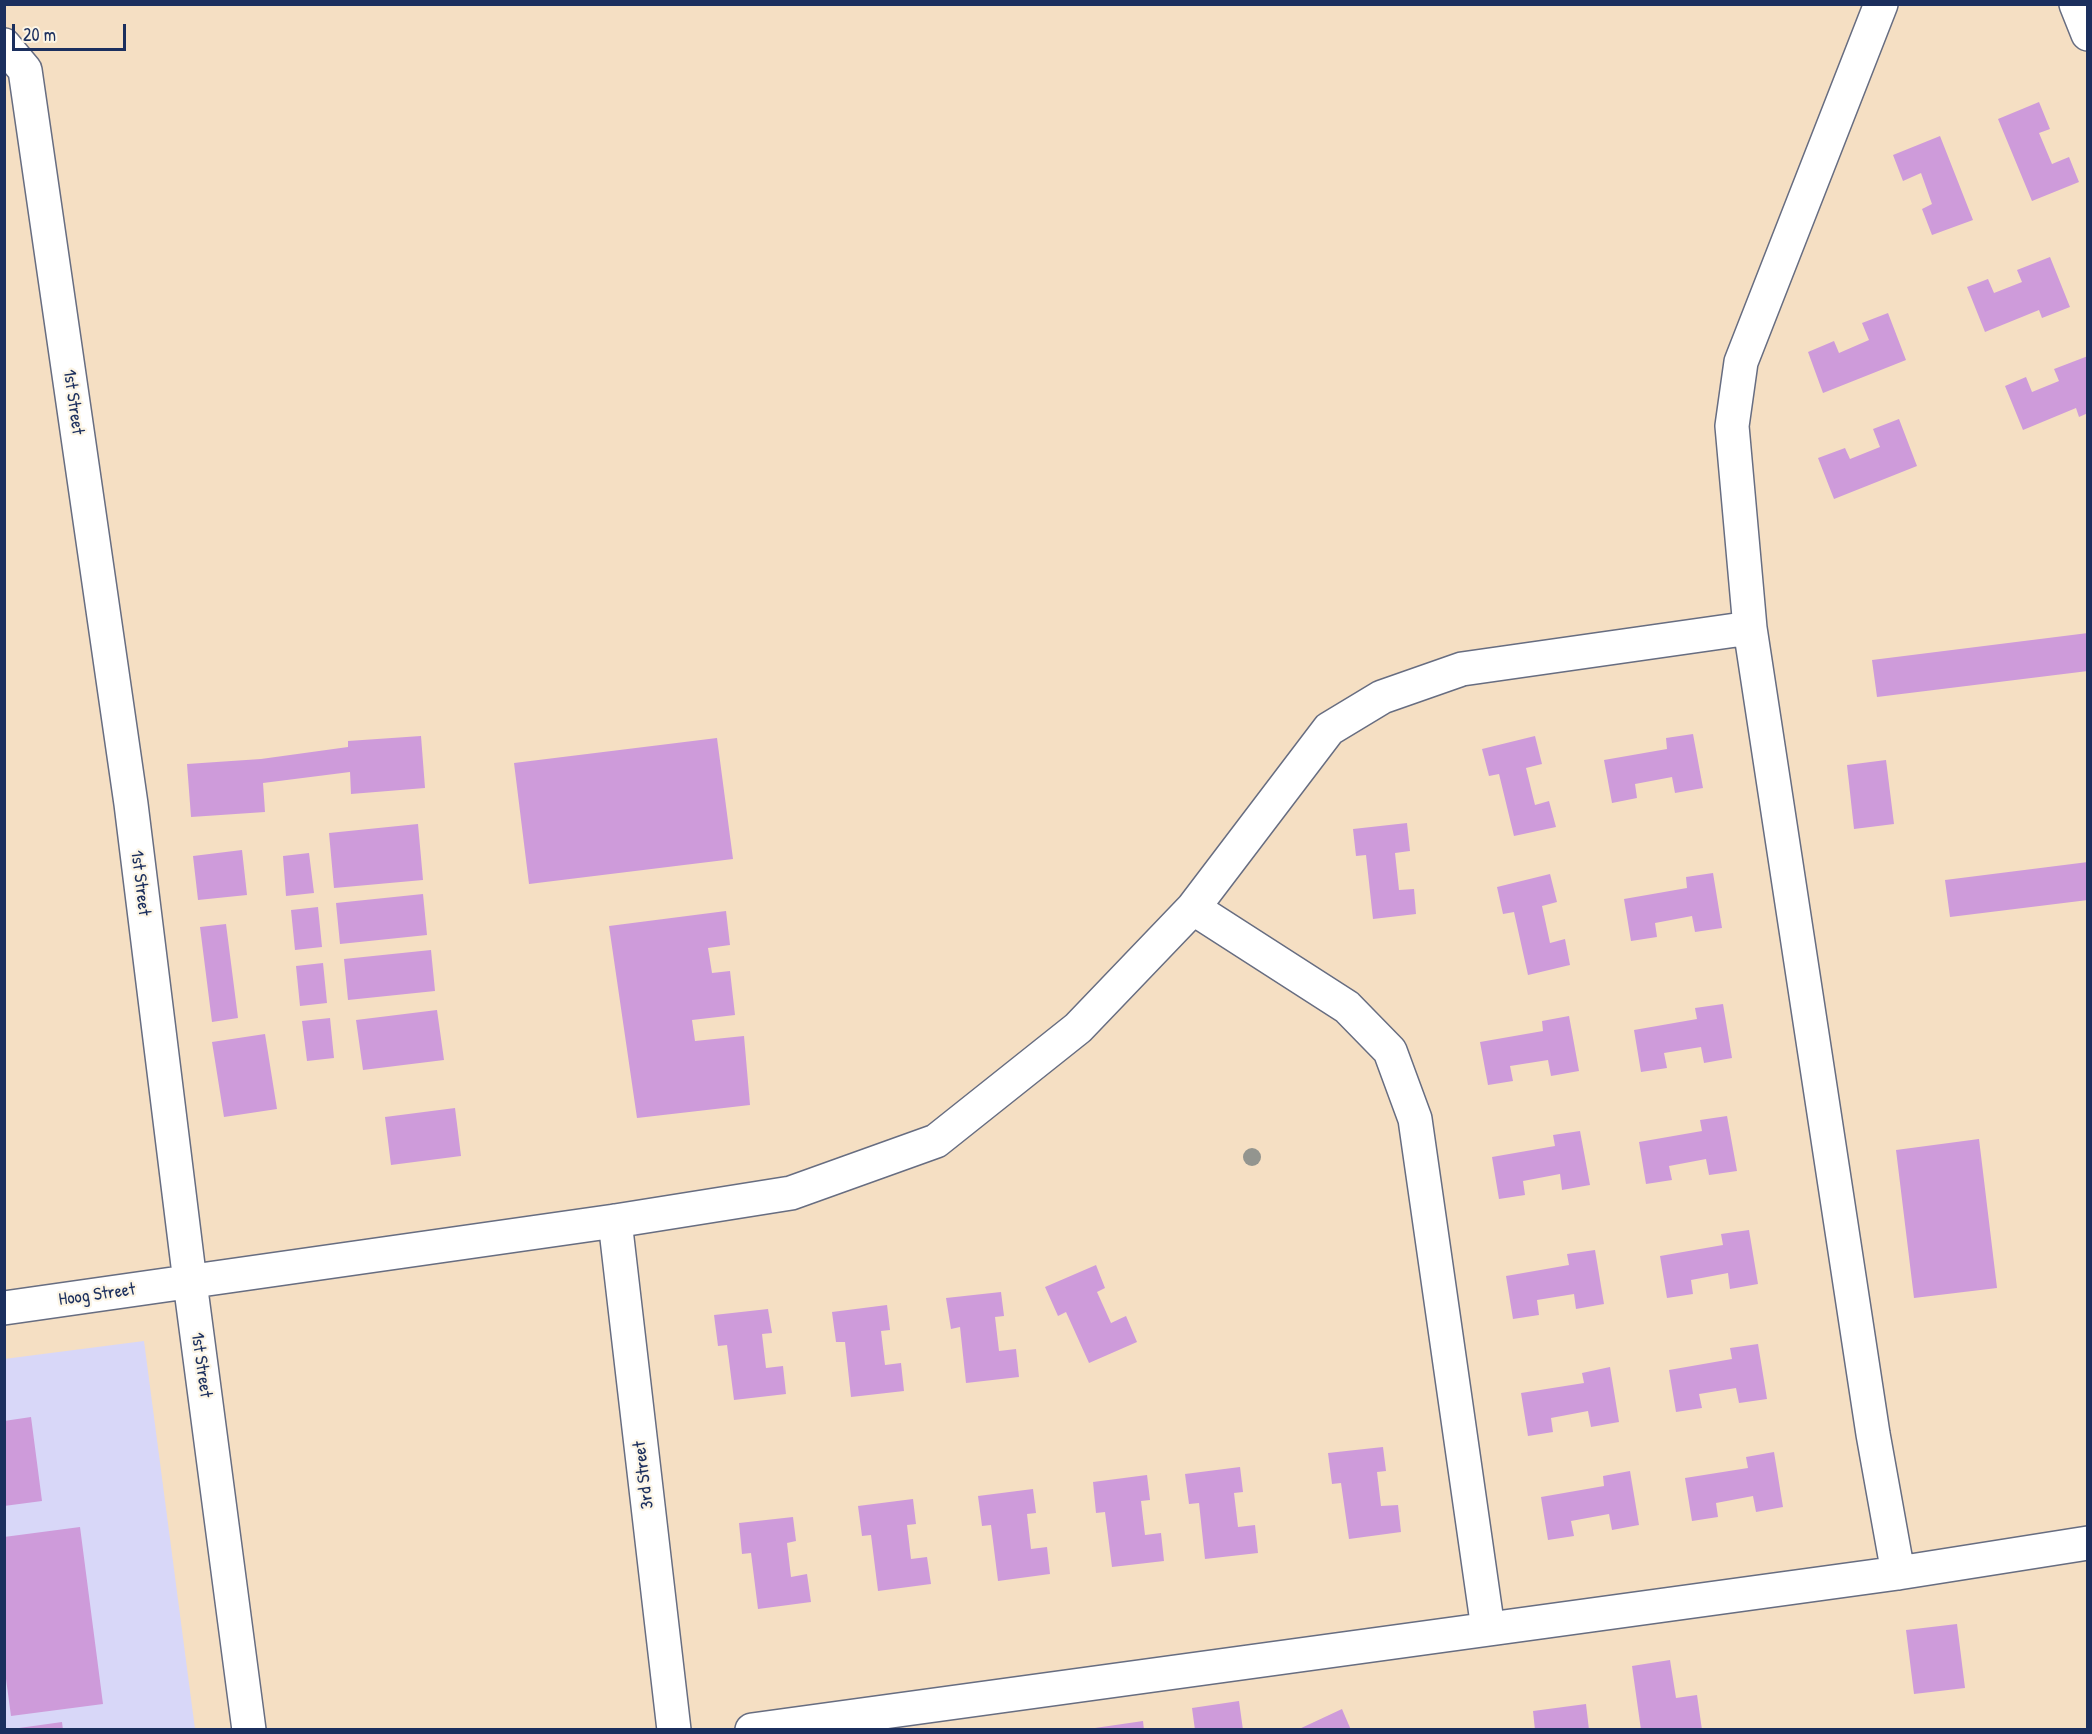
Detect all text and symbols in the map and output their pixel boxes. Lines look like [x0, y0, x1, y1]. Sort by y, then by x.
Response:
scale bar [15, 12, 129, 50]
text: 20 m [23, 22, 56, 47]
street label: 1st Street [58, 368, 88, 436]
street label: 1st Street [125, 849, 155, 917]
street label: Hoog Street [57, 1279, 137, 1311]
street label: 1st Street [186, 1331, 216, 1399]
street label: 3rd Street [629, 1440, 659, 1510]

